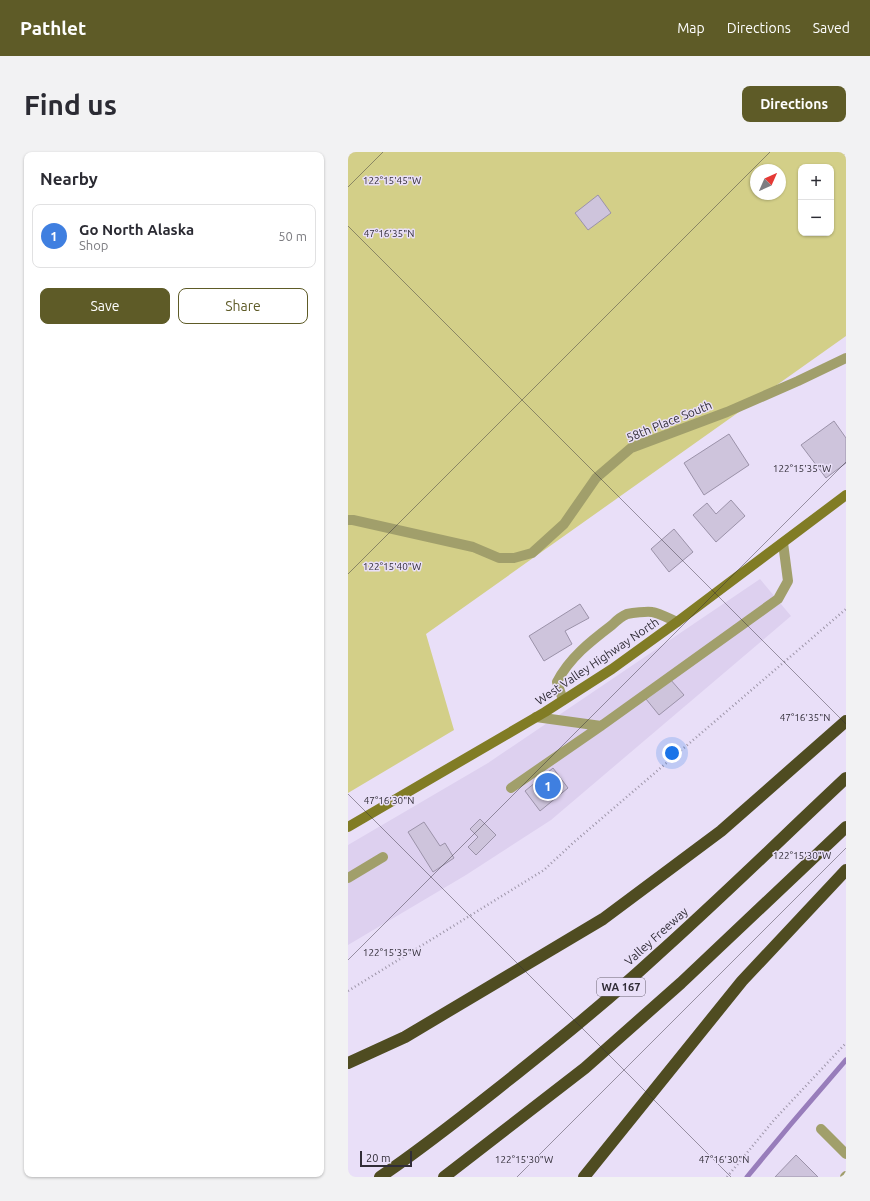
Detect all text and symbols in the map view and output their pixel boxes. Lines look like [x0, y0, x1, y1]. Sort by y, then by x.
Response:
text: Pathlet [20, 17, 86, 39]
text: Map [677, 20, 705, 36]
text: Directions [727, 20, 791, 36]
text: Saved [813, 20, 850, 36]
button: Directions [742, 86, 846, 122]
text: Find us [24, 89, 117, 120]
north arrow [750, 164, 786, 200]
map controls [798, 164, 834, 236]
button: + [798, 164, 834, 200]
text: Nearby [40, 169, 98, 188]
text: 122°15'45"W [363, 175, 421, 186]
button: − [798, 200, 834, 236]
text: Go North Alaska [79, 221, 194, 238]
text: 47°16'35"N [364, 228, 414, 239]
text: 1 [50, 229, 58, 243]
text: 50 m [278, 229, 307, 243]
text: Shop [79, 238, 108, 252]
button: Save [40, 288, 170, 324]
button: Share [178, 288, 308, 324]
street label: 58th Place South [624, 398, 714, 444]
text: 122°15'35"W [773, 463, 831, 474]
text: 122°15'40"W [363, 561, 421, 572]
street label: West Valley Highway North [533, 615, 661, 707]
text: 47°16'35"N [780, 712, 830, 723]
your location [662, 743, 682, 763]
pin: 1 [535, 771, 561, 801]
text: 47°16'30"N [364, 795, 414, 806]
text: 122°15'30"W [773, 850, 831, 861]
street label: Valley Freeway [622, 904, 690, 968]
text: 122°15'35"W [363, 947, 421, 958]
road number: WA 167 [597, 978, 645, 996]
scale bar [360, 1149, 412, 1168]
text: 20 m [366, 1152, 390, 1164]
text: 122°15'30"W [495, 1154, 553, 1165]
text: 47°16'30"N [699, 1154, 749, 1165]

